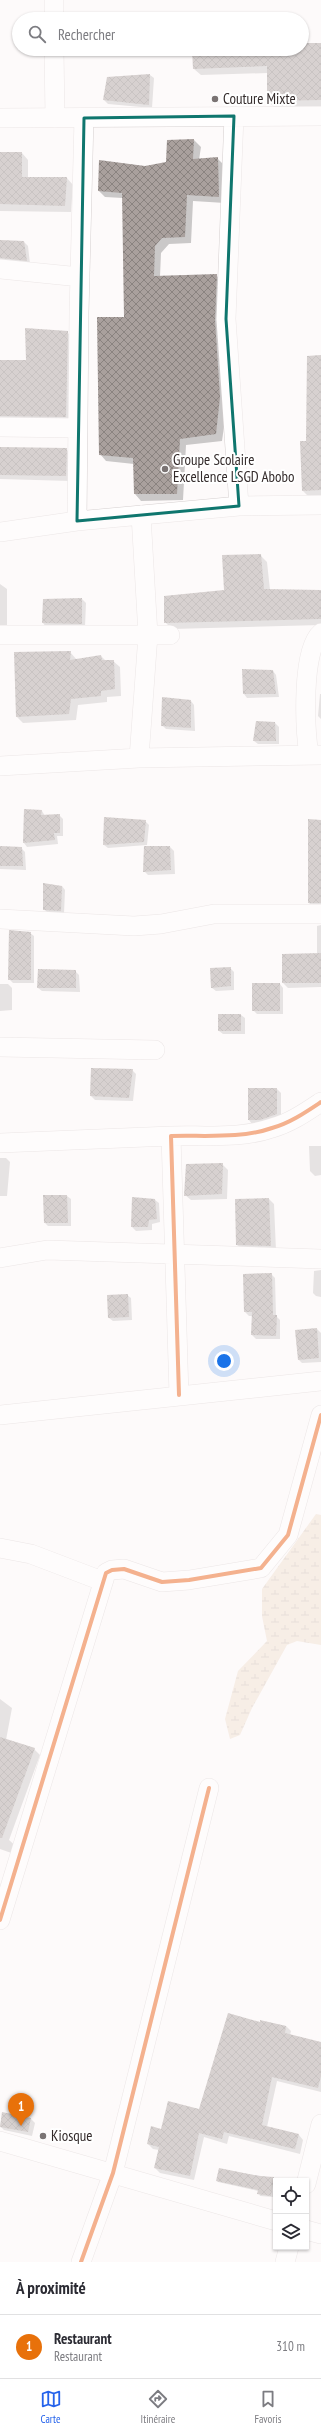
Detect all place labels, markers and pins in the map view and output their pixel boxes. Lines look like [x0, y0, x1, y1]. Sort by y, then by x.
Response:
place label: Couture Mixte [223, 89, 296, 108]
marker: Couture Mixte [210, 94, 220, 104]
place label: Groupe Scolaire Excellence LSGD Abobo [173, 450, 295, 486]
marker: Groupe Scolaire Excellence LSGD Abobo [160, 464, 170, 474]
pin: 1 [8, 2093, 34, 2126]
place label: Kiosque [51, 2126, 92, 2145]
marker: Kiosque [38, 2131, 48, 2141]

